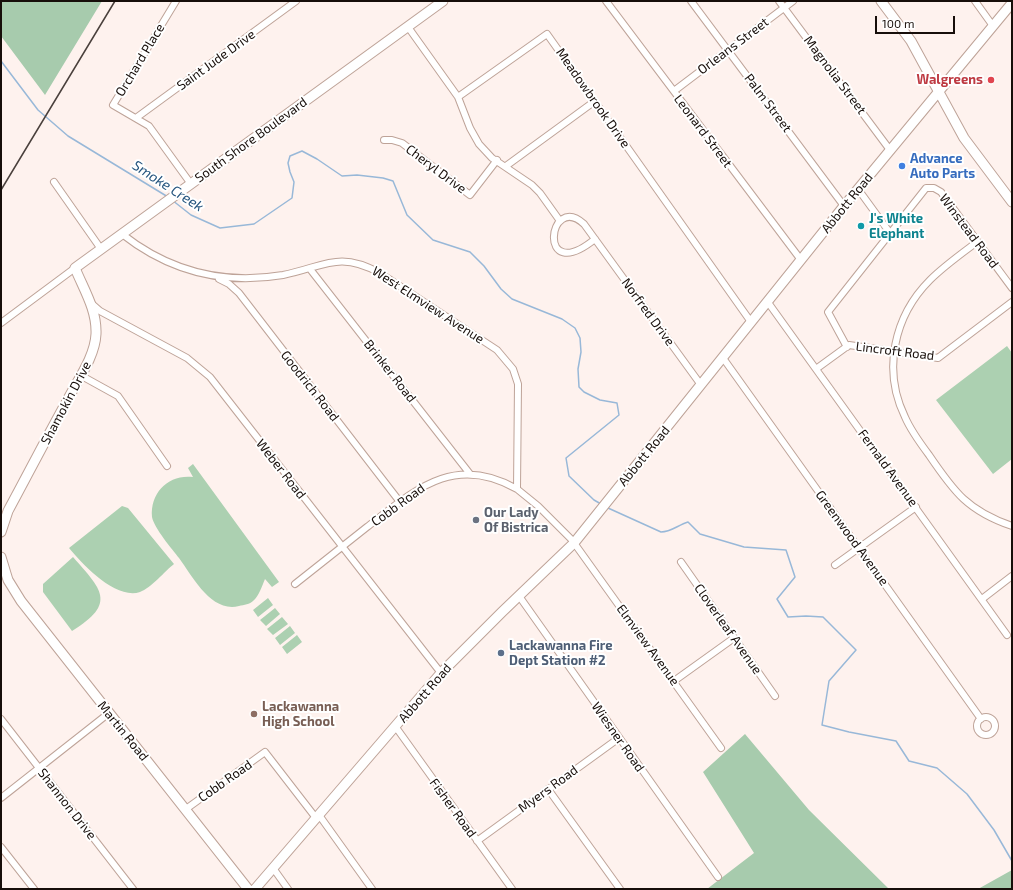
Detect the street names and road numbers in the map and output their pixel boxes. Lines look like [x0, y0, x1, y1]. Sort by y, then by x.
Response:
street label: Orleans Street [694, 14, 772, 78]
street label: Orchard Place [112, 21, 168, 99]
street label: Saint Jude Drive [174, 26, 258, 94]
street label: Magnolia Street [800, 33, 870, 117]
street label: Meadowbrook Drive [553, 45, 633, 151]
street label: Palm Street [741, 71, 795, 135]
street label: Leonard Street [671, 91, 735, 171]
street label: South Shore Boulevard [192, 94, 310, 186]
street label: Cheryl Drive [403, 141, 469, 197]
street label: Abbott Road [818, 170, 876, 236]
street label: Winstead Road [936, 191, 1002, 271]
street label: West Elmview Avenue [369, 263, 487, 347]
street label: Norfred Drive [618, 275, 678, 349]
street label: Brinker Road [361, 336, 419, 406]
street label: Lincroft Road [855, 338, 935, 364]
street label: Goodrich Road [278, 347, 342, 425]
street label: Shamokin Drive [38, 359, 94, 447]
street label: Abbott Road [615, 423, 673, 489]
street label: Fernald Avenue [855, 426, 921, 510]
street label: Weber Road [253, 436, 309, 502]
street label: Cobb Road [368, 480, 428, 530]
street label: Greenwood Avenue [812, 487, 892, 589]
street label: Cloverleaf Avenue [691, 581, 765, 677]
street label: Elmview Avenue [613, 601, 683, 689]
street label: Abbott Road [395, 660, 455, 726]
street label: Martin Road [94, 698, 152, 764]
street label: Wiesner Road [588, 699, 648, 775]
street label: Cobb Road [195, 757, 255, 805]
street label: Myers Road [515, 762, 581, 816]
street label: Shannon Drive [34, 765, 100, 843]
street label: Fisher Road [426, 775, 480, 841]

